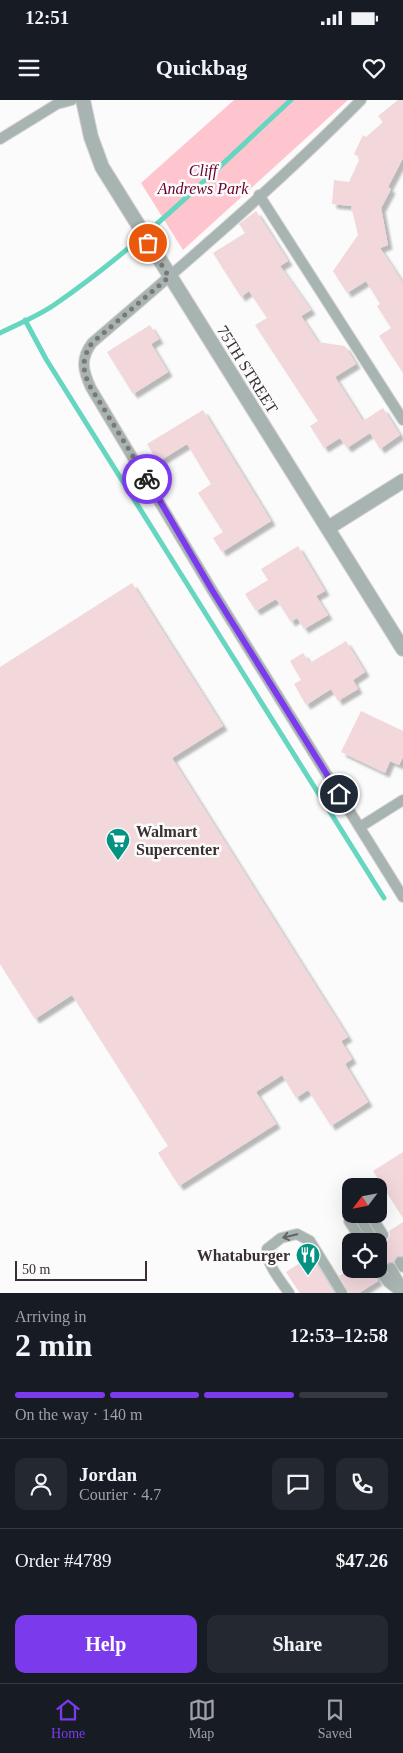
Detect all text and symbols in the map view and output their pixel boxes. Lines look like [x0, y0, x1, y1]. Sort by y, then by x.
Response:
text: 12:51 [25, 7, 69, 28]
icon: menu [15, 54, 43, 82]
icon: heart [360, 54, 388, 82]
text: Quickbag [156, 55, 247, 80]
park label: Cliff Andrews Park [157, 162, 249, 197]
pin [127, 222, 169, 264]
icon: bag [134, 229, 162, 257]
street label: 75TH STREET [214, 322, 281, 416]
courier [122, 454, 172, 504]
icon: bike [133, 465, 161, 493]
pin [318, 773, 360, 815]
icon: home [325, 780, 353, 808]
place label: Walmart Supercenter [136, 823, 219, 859]
supermarket icon: Walmart Supercenter [105, 827, 131, 861]
north arrow [342, 1178, 388, 1222]
map controls [342, 1178, 387, 1278]
one-way arrow [282, 1232, 298, 1241]
button: locate [342, 1233, 387, 1278]
restaurant icon: Whataburger [295, 1242, 321, 1276]
place label: Whataburger [197, 1247, 290, 1265]
scale bar [15, 1258, 148, 1281]
text: 50 m [22, 1262, 50, 1277]
text: Arriving in [15, 1308, 87, 1325]
text: 12:53–12:58 [290, 1325, 388, 1346]
text: 2 min [15, 1327, 92, 1363]
text: On the way · 140 m [15, 1406, 143, 1423]
button: person [15, 1458, 67, 1510]
button: chat [272, 1458, 324, 1510]
button: phone [336, 1458, 388, 1510]
text: Jordan [79, 1464, 137, 1485]
text: Courier · 4.7 [79, 1486, 161, 1503]
text: Order #4789 [15, 1550, 112, 1571]
text: $47.26 [336, 1550, 388, 1571]
button: Help [15, 1615, 197, 1673]
button: Share [207, 1615, 388, 1673]
tab: Home [51, 1696, 85, 1742]
tab: Map [188, 1696, 216, 1742]
tab: Saved [318, 1696, 352, 1742]

